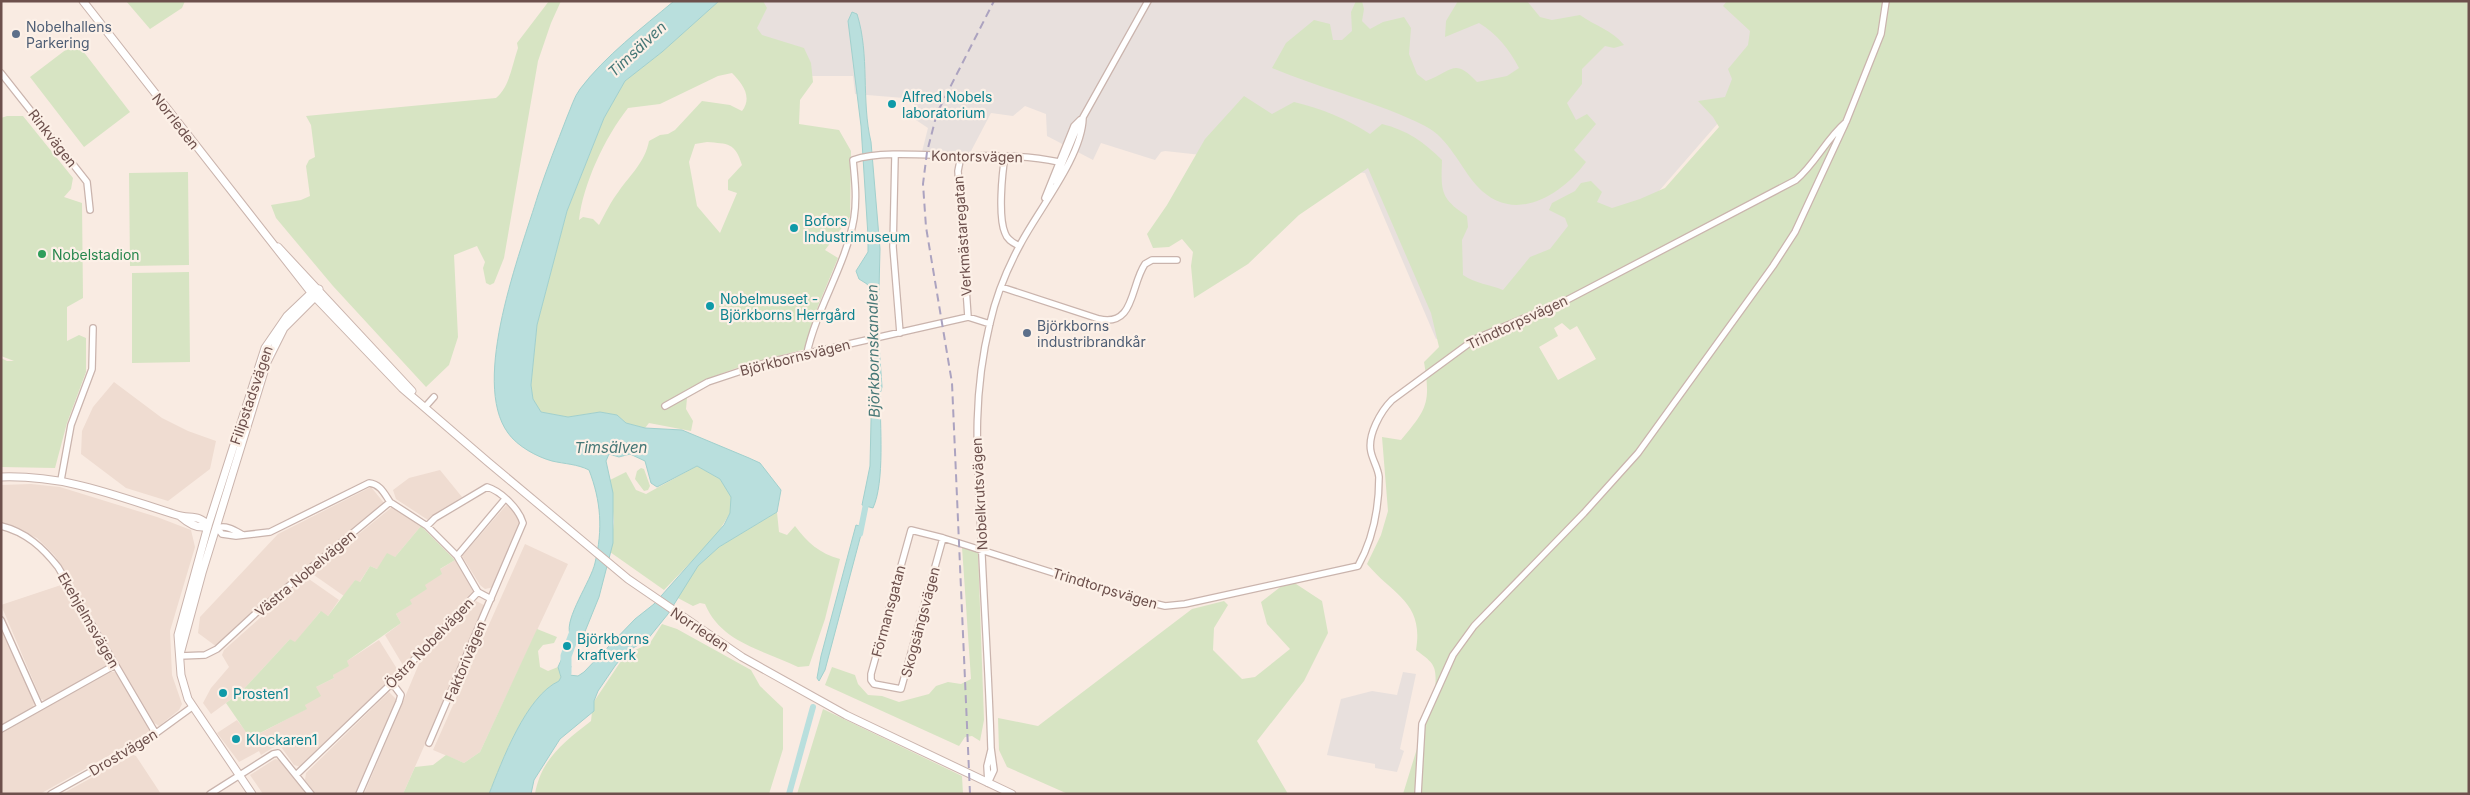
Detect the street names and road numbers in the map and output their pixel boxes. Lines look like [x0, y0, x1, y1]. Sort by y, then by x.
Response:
street label: Norrleden [149, 90, 203, 152]
street label: Rinkvägen [25, 106, 81, 170]
street label: Kontorsvägen [931, 147, 1023, 165]
street label: Verkmästaregatan [949, 175, 975, 297]
street label: Trindtorpsvägen [1464, 291, 1570, 353]
street label: Björkbornsvägen [738, 335, 852, 379]
street label: Filipstadsvägen [226, 343, 276, 447]
street label: Nobelkrutsvägen [968, 437, 990, 551]
street label: Västra Nobelvägen [251, 526, 359, 620]
street label: Förmansgatan [868, 563, 908, 659]
street label: Trindtorpsvägen [1050, 564, 1160, 612]
street label: Skogsängsvägen [897, 565, 943, 679]
street label: Ekehjelmsvägen [55, 569, 123, 671]
street label: Östra Nobelvägen [381, 594, 477, 692]
street label: Norrleden [668, 603, 732, 655]
street label: Faktorivägen [440, 618, 490, 704]
street label: Drostvägen [86, 725, 160, 779]

